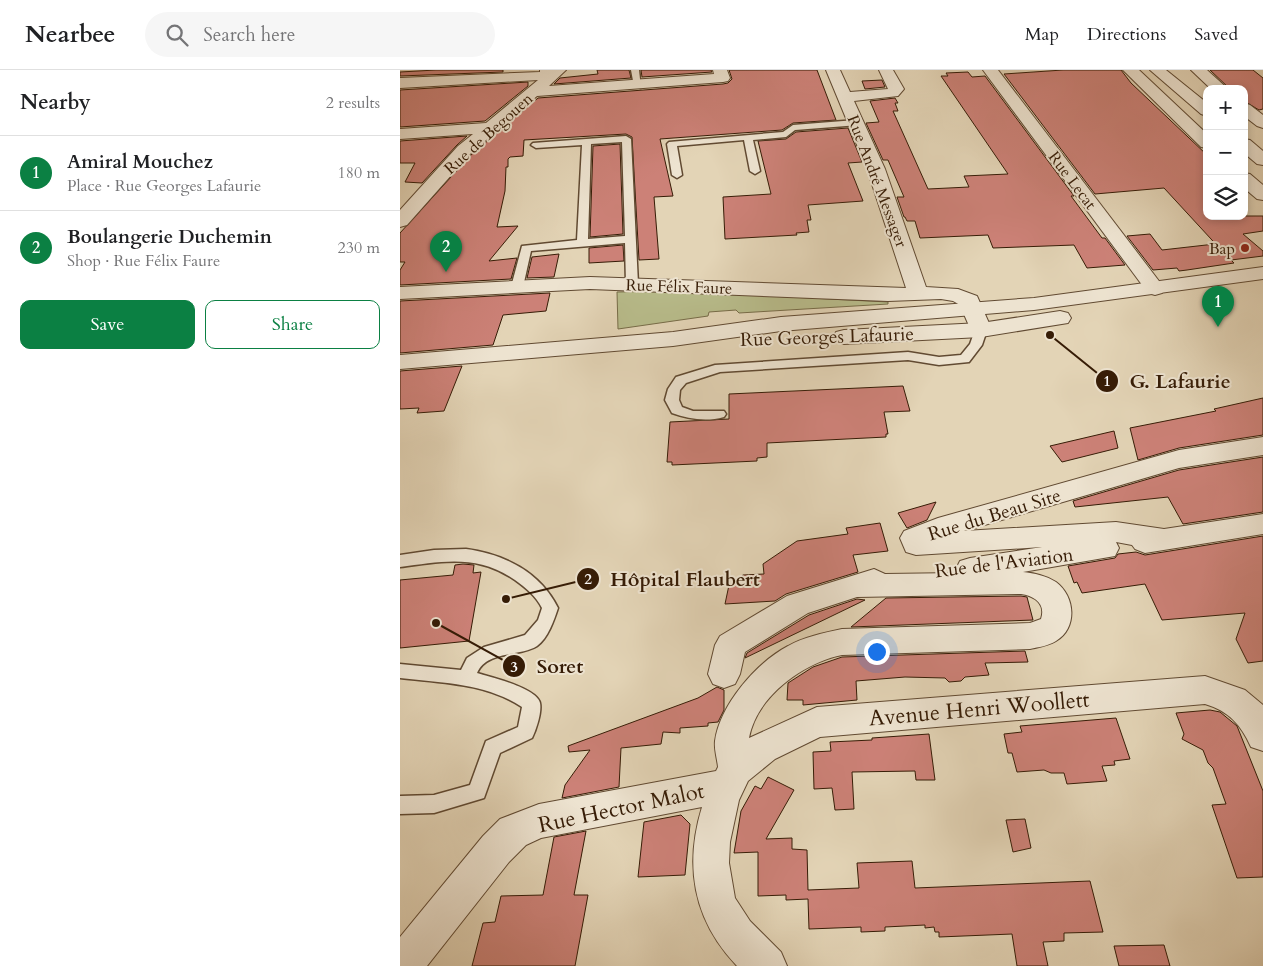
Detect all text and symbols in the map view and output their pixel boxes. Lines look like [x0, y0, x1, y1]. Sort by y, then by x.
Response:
search box [145, 12, 495, 57]
text: Nearbee [25, 18, 115, 51]
icon: search [163, 21, 191, 49]
text: Search here [203, 22, 295, 48]
text: Map [1025, 22, 1059, 47]
text: Directions [1087, 22, 1166, 47]
text: Saved [1194, 22, 1238, 47]
map controls [1203, 85, 1248, 220]
button: + [1203, 85, 1248, 130]
text: Nearby [20, 88, 91, 117]
street label: Rue de Begouen [440, 88, 538, 180]
text: 2 results [326, 92, 380, 114]
street label: Rue André Messager [842, 112, 912, 251]
button: − [1203, 130, 1248, 175]
street label: Rue Lecat [1043, 147, 1101, 214]
text: Amiral Mouchez [67, 149, 213, 175]
text: 1 [32, 162, 40, 184]
text: 180 m [338, 162, 380, 184]
text: Place · Rue Georges Lafaurie [67, 175, 261, 197]
button: layers [1203, 175, 1248, 220]
text: Boulangerie Duchemin [67, 224, 272, 250]
pin: 2 [430, 231, 462, 272]
text: 2 [32, 237, 40, 259]
text: 230 m [338, 237, 380, 259]
place label: Bap [1209, 238, 1235, 260]
marker: Bap [1239, 242, 1251, 254]
text: Shop · Rue Félix Faure [67, 250, 220, 272]
street label: Rue Félix Faure [625, 274, 733, 300]
pin: 1 [1202, 286, 1234, 327]
button: Save [20, 300, 195, 349]
button: Share [205, 300, 380, 349]
street label: Rue Georges Lafaurie [740, 321, 914, 353]
callout: G. Lafaurie [1094, 363, 1241, 398]
text: G. Lafaurie [1129, 368, 1231, 395]
text: 1 [1103, 371, 1111, 391]
street label: Rue du Beau Site [925, 482, 1064, 548]
street label: Rue de l'Aviation [933, 542, 1075, 584]
callout: Hôpital Flaubert [575, 562, 770, 597]
text: Hôpital Flaubert [610, 566, 760, 593]
text: 2 [584, 569, 592, 589]
your location [864, 639, 890, 665]
callout: Soret [501, 649, 593, 684]
text: Soret [537, 653, 583, 680]
text: 3 [510, 657, 518, 677]
street label: Avenue Henri Woollett [867, 684, 1091, 734]
street label: Rue Hector Malot [535, 776, 707, 840]

